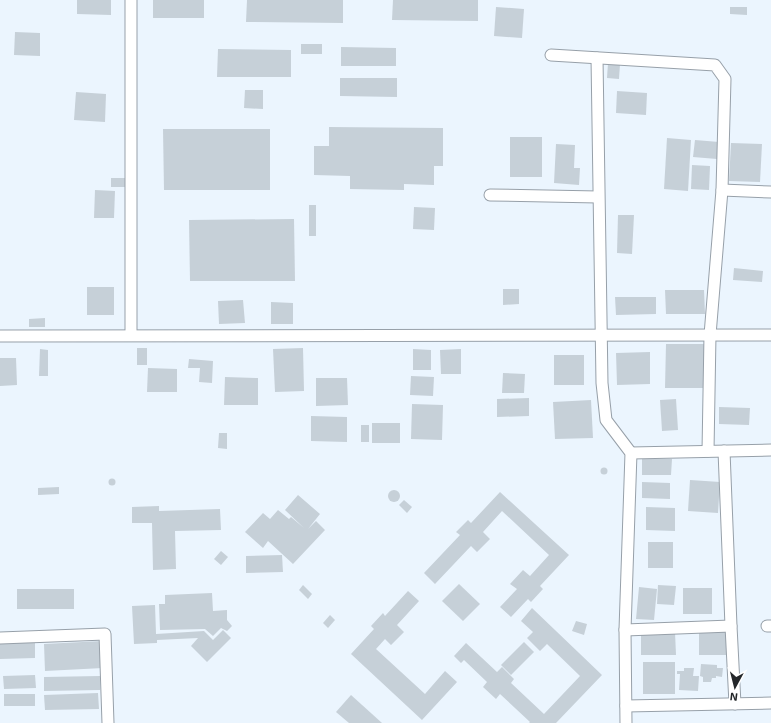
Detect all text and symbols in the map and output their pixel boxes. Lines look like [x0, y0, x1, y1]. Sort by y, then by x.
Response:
north arrow [715, 667, 755, 707]
text: N [729, 690, 738, 704]

